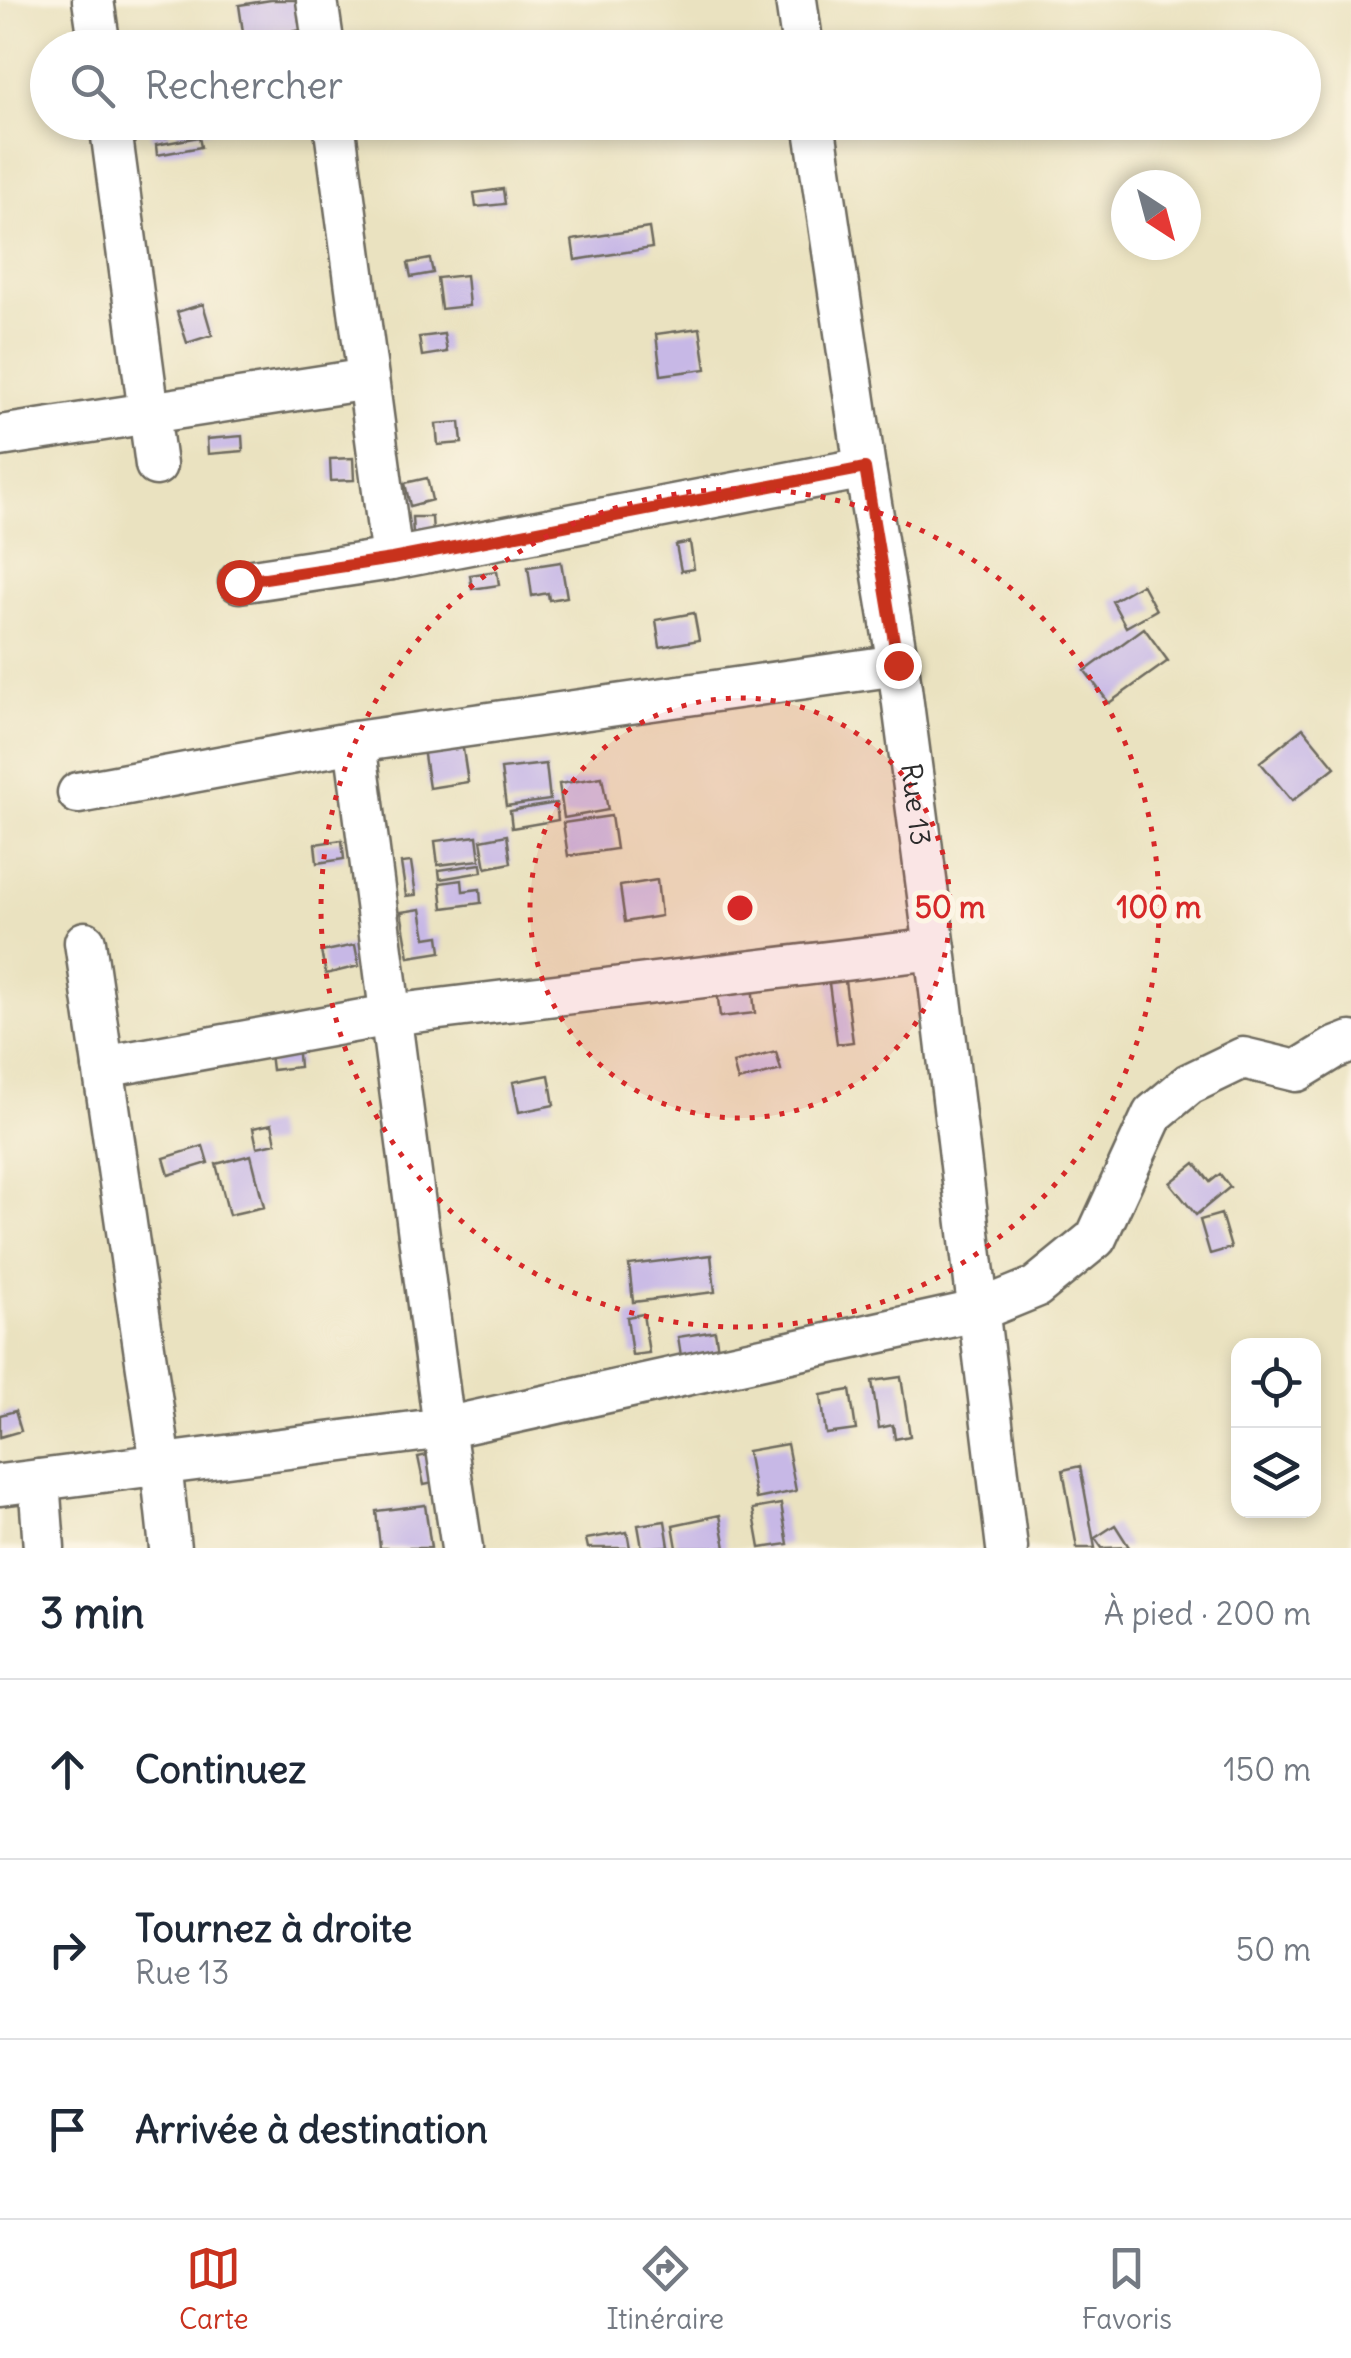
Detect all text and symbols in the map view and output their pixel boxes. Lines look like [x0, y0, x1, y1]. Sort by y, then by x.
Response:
search box [30, 30, 1321, 140]
icon: search [65, 58, 120, 113]
text: Rechercher [145, 62, 343, 109]
north arrow [1111, 170, 1201, 260]
route start [217, 560, 263, 606]
route end [876, 643, 922, 689]
street label: Rue 13 [893, 761, 939, 848]
text: 50 m [915, 888, 985, 926]
text: 100 m [1117, 888, 1201, 926]
centre of rings [722, 890, 758, 926]
map controls [1231, 1338, 1321, 1518]
button: locate [1231, 1338, 1321, 1428]
button: layers [1231, 1428, 1321, 1518]
text: 3 min [40, 1587, 144, 1639]
text: À pied · 200 m [1104, 1593, 1311, 1634]
icon: ahead [40, 1742, 95, 1797]
text: Continuez [135, 1746, 306, 1793]
text: 150 m [1223, 1749, 1311, 1790]
text: Tournez à droite [135, 1905, 412, 1952]
icon: right [40, 1922, 95, 1977]
text: 50 m [1236, 1929, 1311, 1970]
text: Rue 13 [135, 1952, 229, 1993]
icon: arrive [40, 2102, 95, 2157]
text: Arrivée à destination [135, 2106, 488, 2153]
tab: Carte [179, 2241, 249, 2337]
tab: Itinéraire [606, 2241, 724, 2337]
tab: Favoris [1082, 2241, 1172, 2337]

